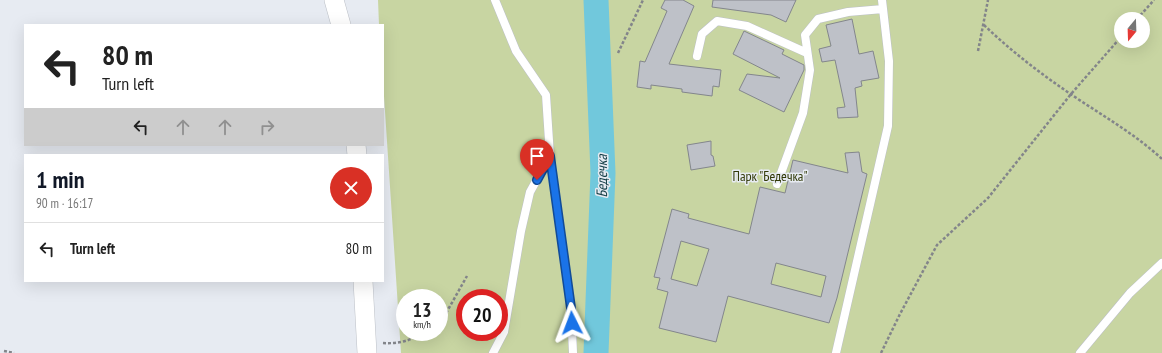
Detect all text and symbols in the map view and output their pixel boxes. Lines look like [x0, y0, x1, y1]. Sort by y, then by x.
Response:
north arrow [1114, 12, 1150, 48]
map controls [1114, 12, 1150, 48]
text: 80 m [102, 36, 153, 73]
icon: left [36, 40, 88, 92]
text: Turn left [102, 72, 154, 95]
icon: left [130, 116, 152, 138]
icon: ahead [172, 116, 194, 138]
icon: ahead [214, 116, 236, 138]
icon: right [256, 116, 278, 138]
pin [520, 139, 554, 180]
icon: arrive [526, 145, 548, 167]
water label: Бедечка [592, 153, 611, 198]
text: 1 min [36, 164, 84, 195]
button: close [330, 167, 372, 209]
park label: Парк "Бедечка" [733, 167, 807, 185]
text: 90 m · 16:17 [36, 195, 93, 212]
icon: left [36, 238, 58, 260]
text: Turn left [70, 239, 115, 258]
text: 80 m [346, 239, 372, 258]
speed limit sign: 20 [456, 289, 508, 341]
text: 13 [412, 297, 432, 323]
position arrow [551, 302, 593, 344]
text: km/h [413, 318, 431, 331]

